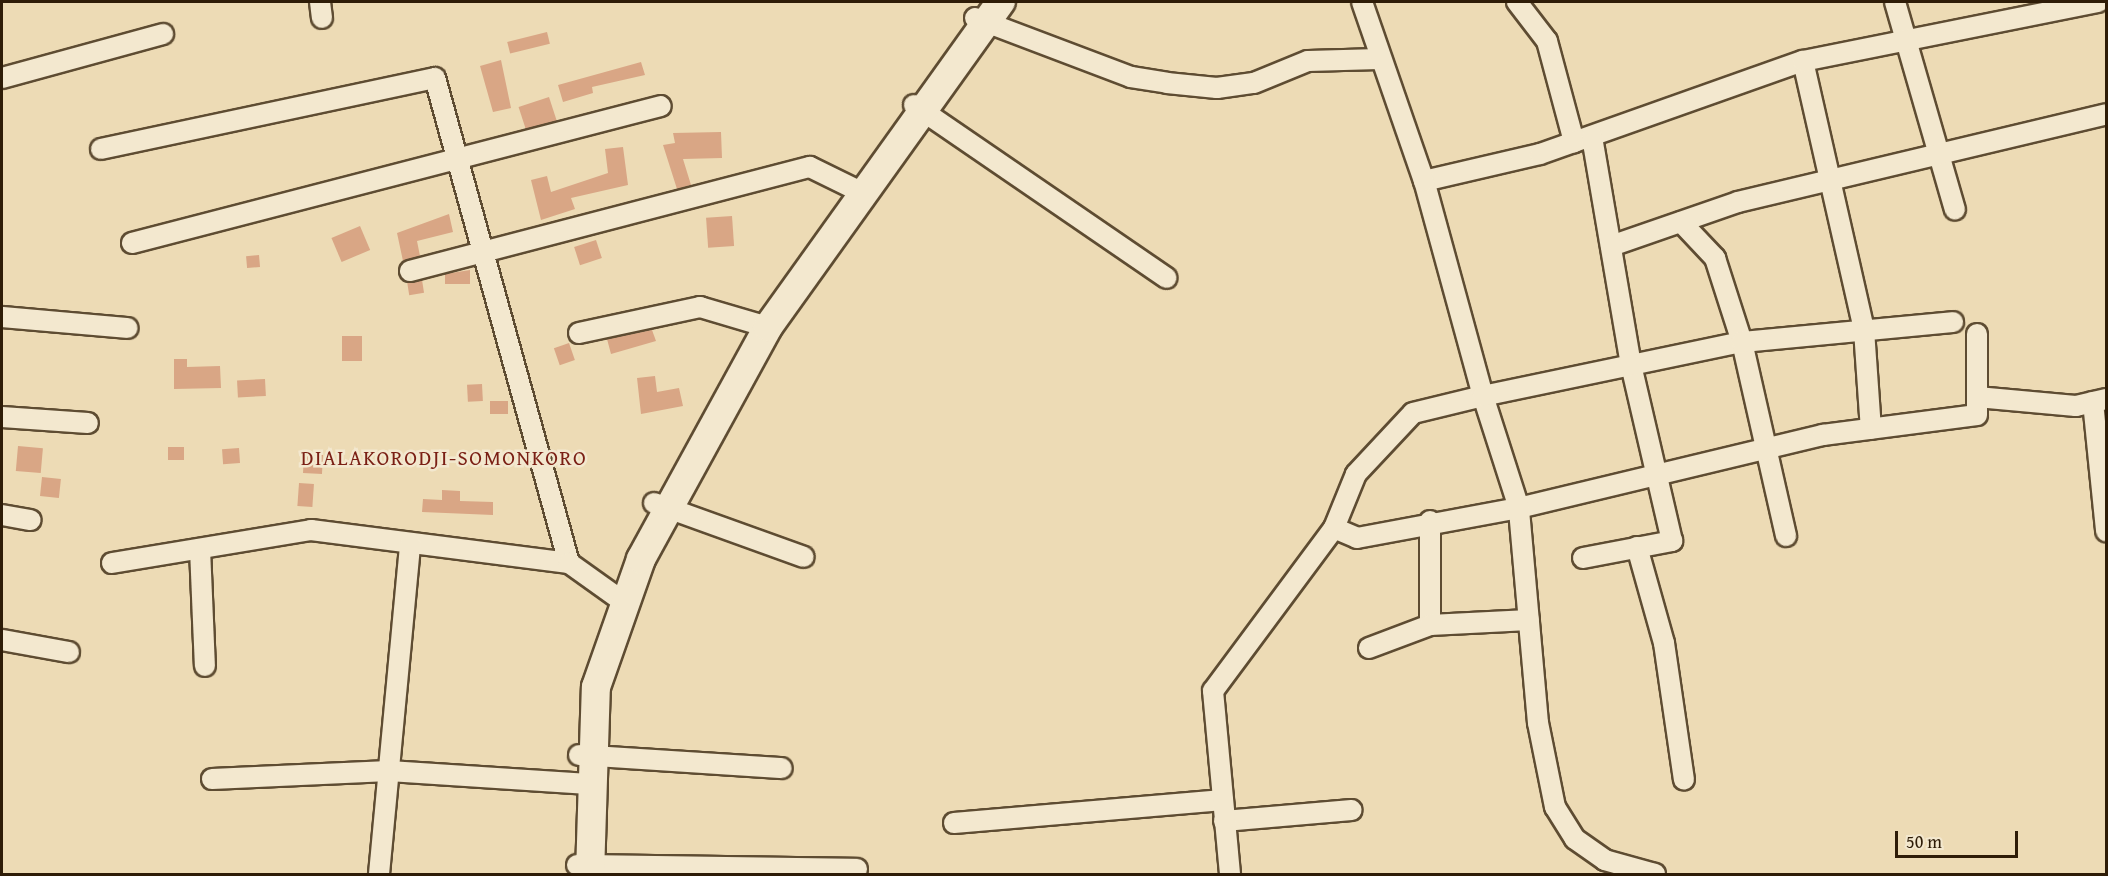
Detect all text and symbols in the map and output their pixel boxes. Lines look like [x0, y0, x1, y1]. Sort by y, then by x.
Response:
district label: DIALAKORODJI-SOMONKORO [301, 445, 587, 471]
scale bar [1898, 819, 2021, 857]
text: 50 m [1906, 828, 1942, 855]

